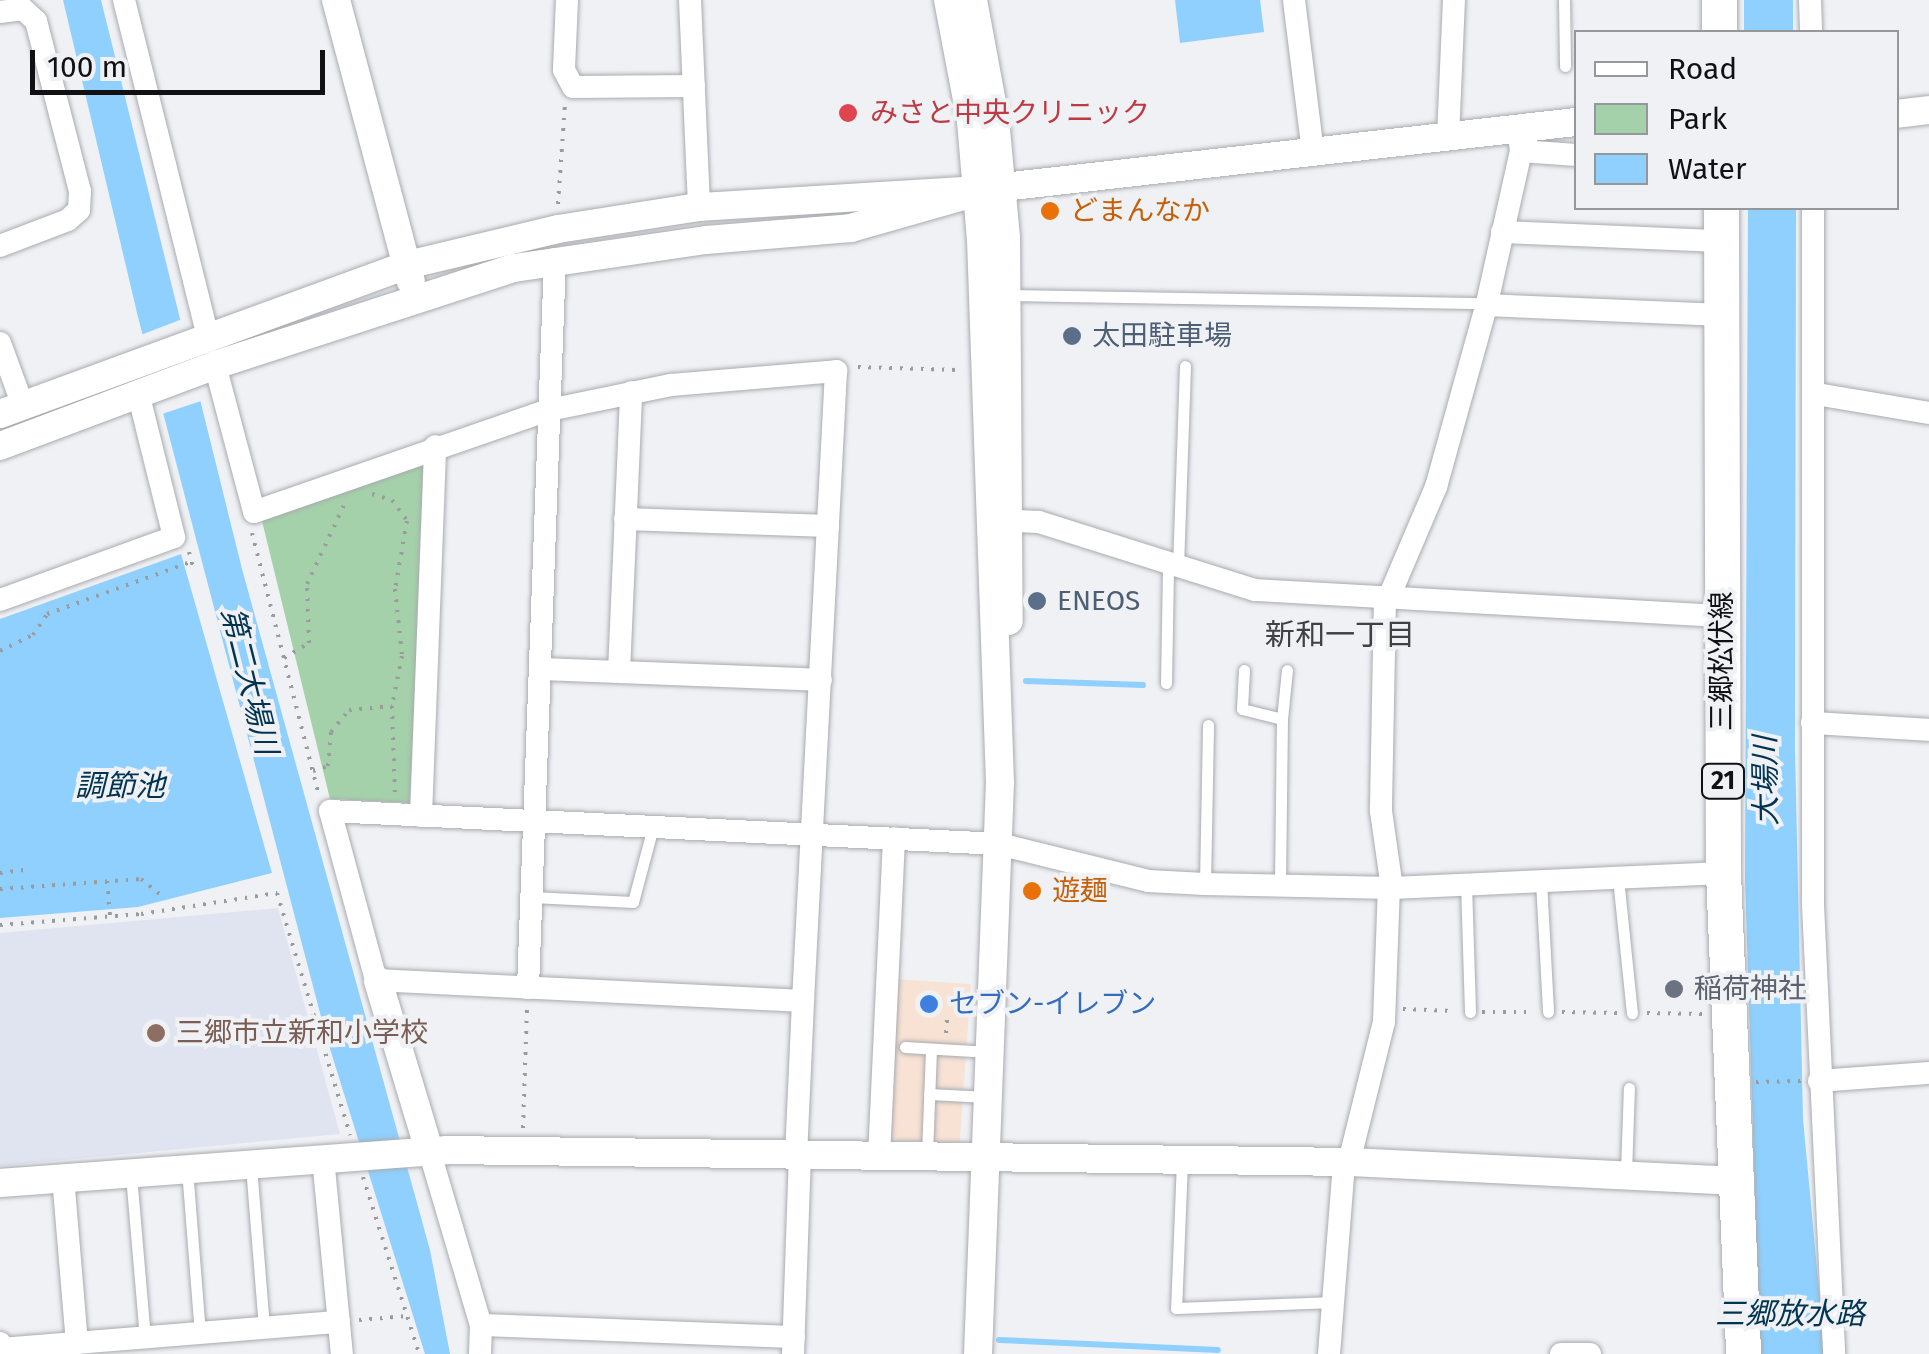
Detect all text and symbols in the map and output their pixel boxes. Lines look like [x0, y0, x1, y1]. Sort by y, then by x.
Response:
scale bar [35, 30, 330, 92]
legend [1574, 30, 1899, 210]
text: 100 m [47, 49, 127, 85]
text: Road [1668, 51, 1737, 87]
place label: みさと中央クリニック [870, 96, 1150, 130]
marker: みさと中央クリニック [835, 100, 861, 126]
text: Park [1668, 101, 1727, 137]
text: Water [1668, 151, 1747, 187]
place label: どまんなか [1070, 194, 1210, 228]
marker: どまんなか [1039, 200, 1061, 222]
place label: 太田駐車場 [1092, 319, 1232, 353]
marker: 太田駐車場 [1061, 325, 1083, 347]
place label: ENEOS [1057, 584, 1140, 618]
marker: ENEOS [1026, 590, 1048, 612]
street label: 三郷松伏線 [1705, 591, 1739, 731]
water label: 第二大場川 [213, 604, 285, 758]
district label: 新和一丁目 [1265, 617, 1415, 653]
water label: 大場川 [1747, 736, 1785, 826]
road number: 21 [1700, 761, 1746, 801]
water label: 調節池 [75, 768, 165, 804]
place label: 遊麺 [1052, 874, 1108, 908]
marker: 遊麺 [1021, 880, 1043, 902]
place label: 稲荷神社 [1694, 972, 1806, 1006]
marker: 稲荷神社 [1663, 978, 1685, 1000]
place label: セブン-イレブン [949, 987, 1156, 1021]
marker: セブン-イレブン [918, 993, 940, 1015]
place label: 三郷市立新和小学校 [176, 1016, 428, 1050]
marker: 三郷市立新和小学校 [145, 1022, 167, 1044]
water label: 三郷放水路 [1715, 1296, 1865, 1332]

